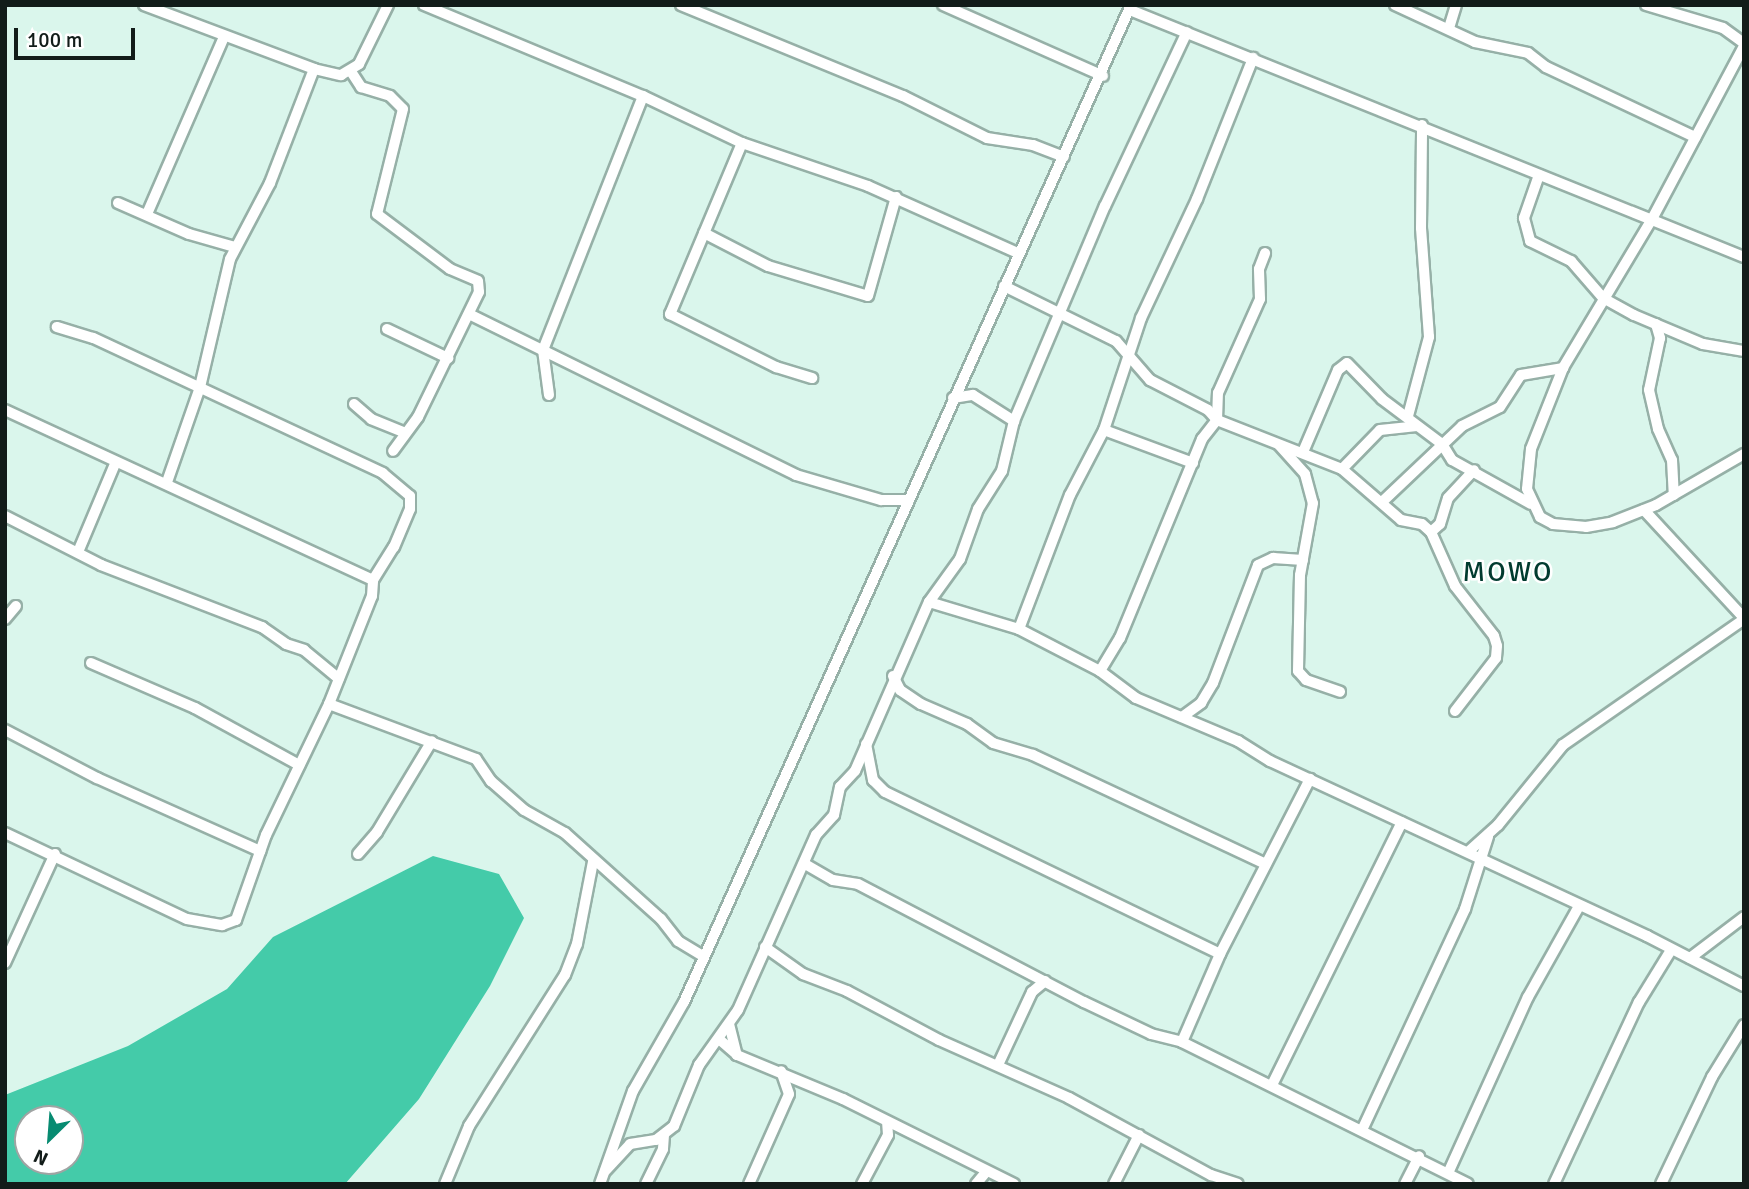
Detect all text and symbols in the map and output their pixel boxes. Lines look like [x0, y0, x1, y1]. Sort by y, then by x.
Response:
scale bar [18, 14, 138, 58]
text: 100 m [27, 27, 82, 53]
district label: MOWO [1463, 555, 1553, 589]
north arrow [14, 1105, 84, 1175]
text: N [30, 1144, 52, 1171]

